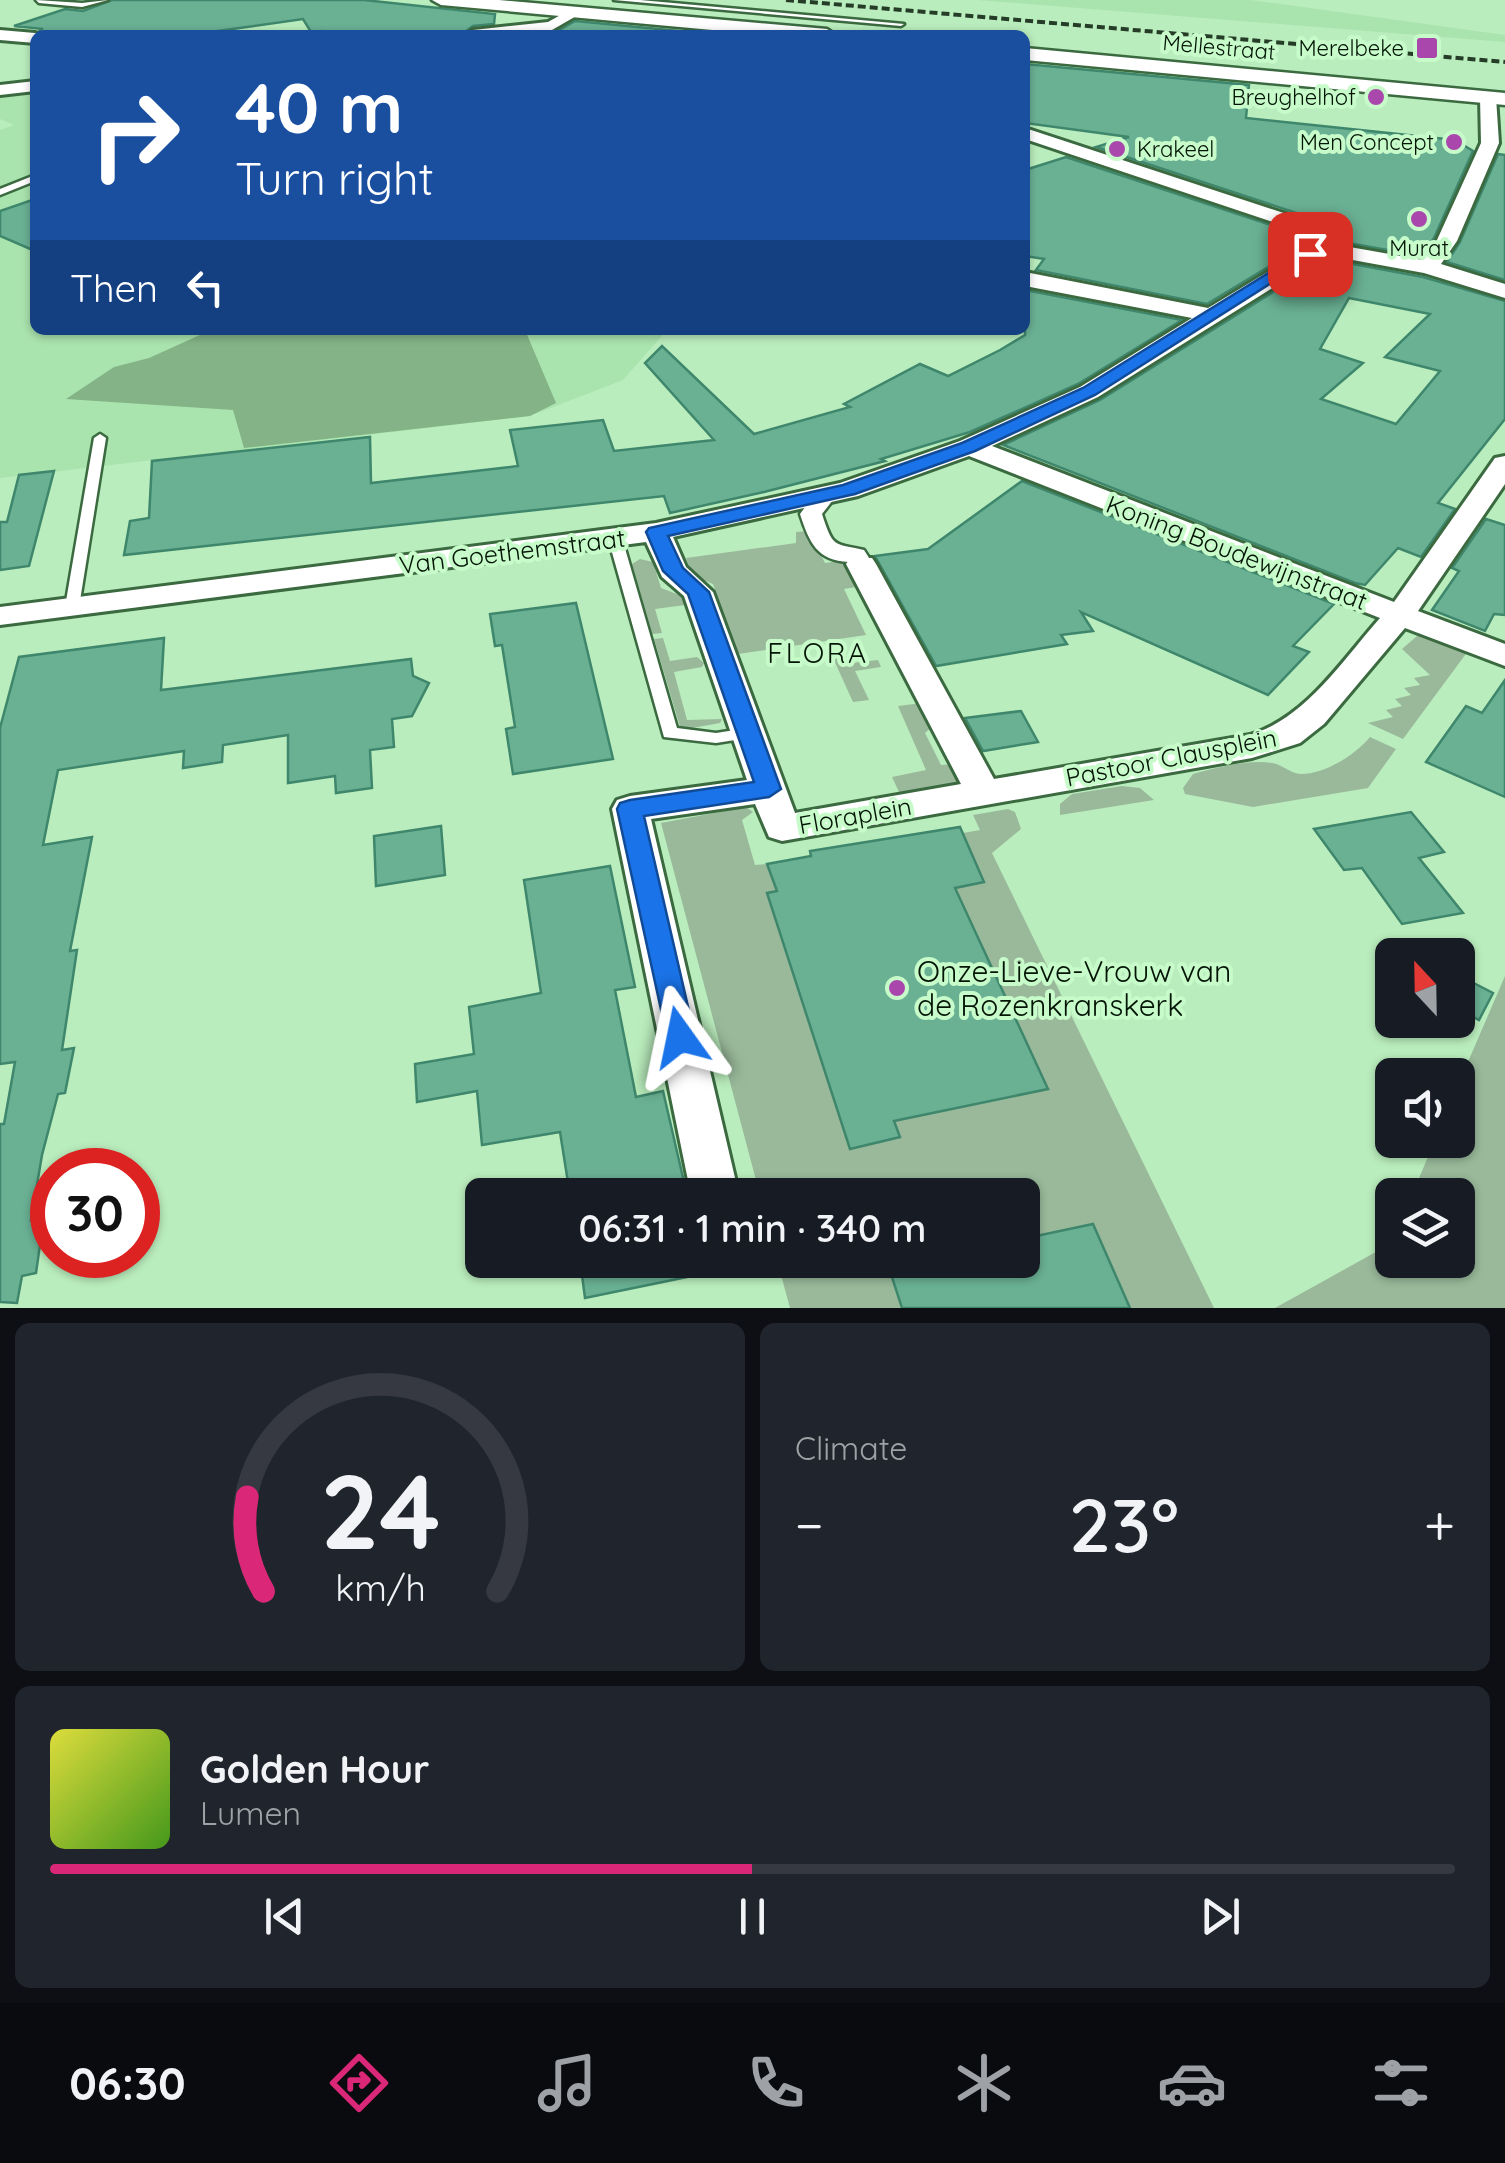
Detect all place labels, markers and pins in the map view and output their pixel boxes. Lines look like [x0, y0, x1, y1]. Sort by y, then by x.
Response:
place label: Merelbeke [1298, 34, 1404, 62]
marker: Merelbeke [1414, 35, 1440, 61]
place label: Breughelhof [1232, 83, 1356, 111]
marker: Breughelhof [1365, 86, 1387, 108]
place label: Men Concept [1300, 128, 1434, 156]
marker: Men Concept [1443, 131, 1465, 153]
place label: Krakeel [1137, 135, 1214, 163]
marker: Krakeel [1106, 138, 1128, 160]
marker: Murat [1408, 208, 1430, 230]
pin [1268, 212, 1353, 297]
place label: Murat [1389, 234, 1449, 262]
place label: Onze-Lieve-Vrouw van de Rozenkranskerk [917, 952, 1231, 1024]
marker: Onze-Lieve-Vrouw van de Rozenkranskerk [886, 977, 908, 999]

